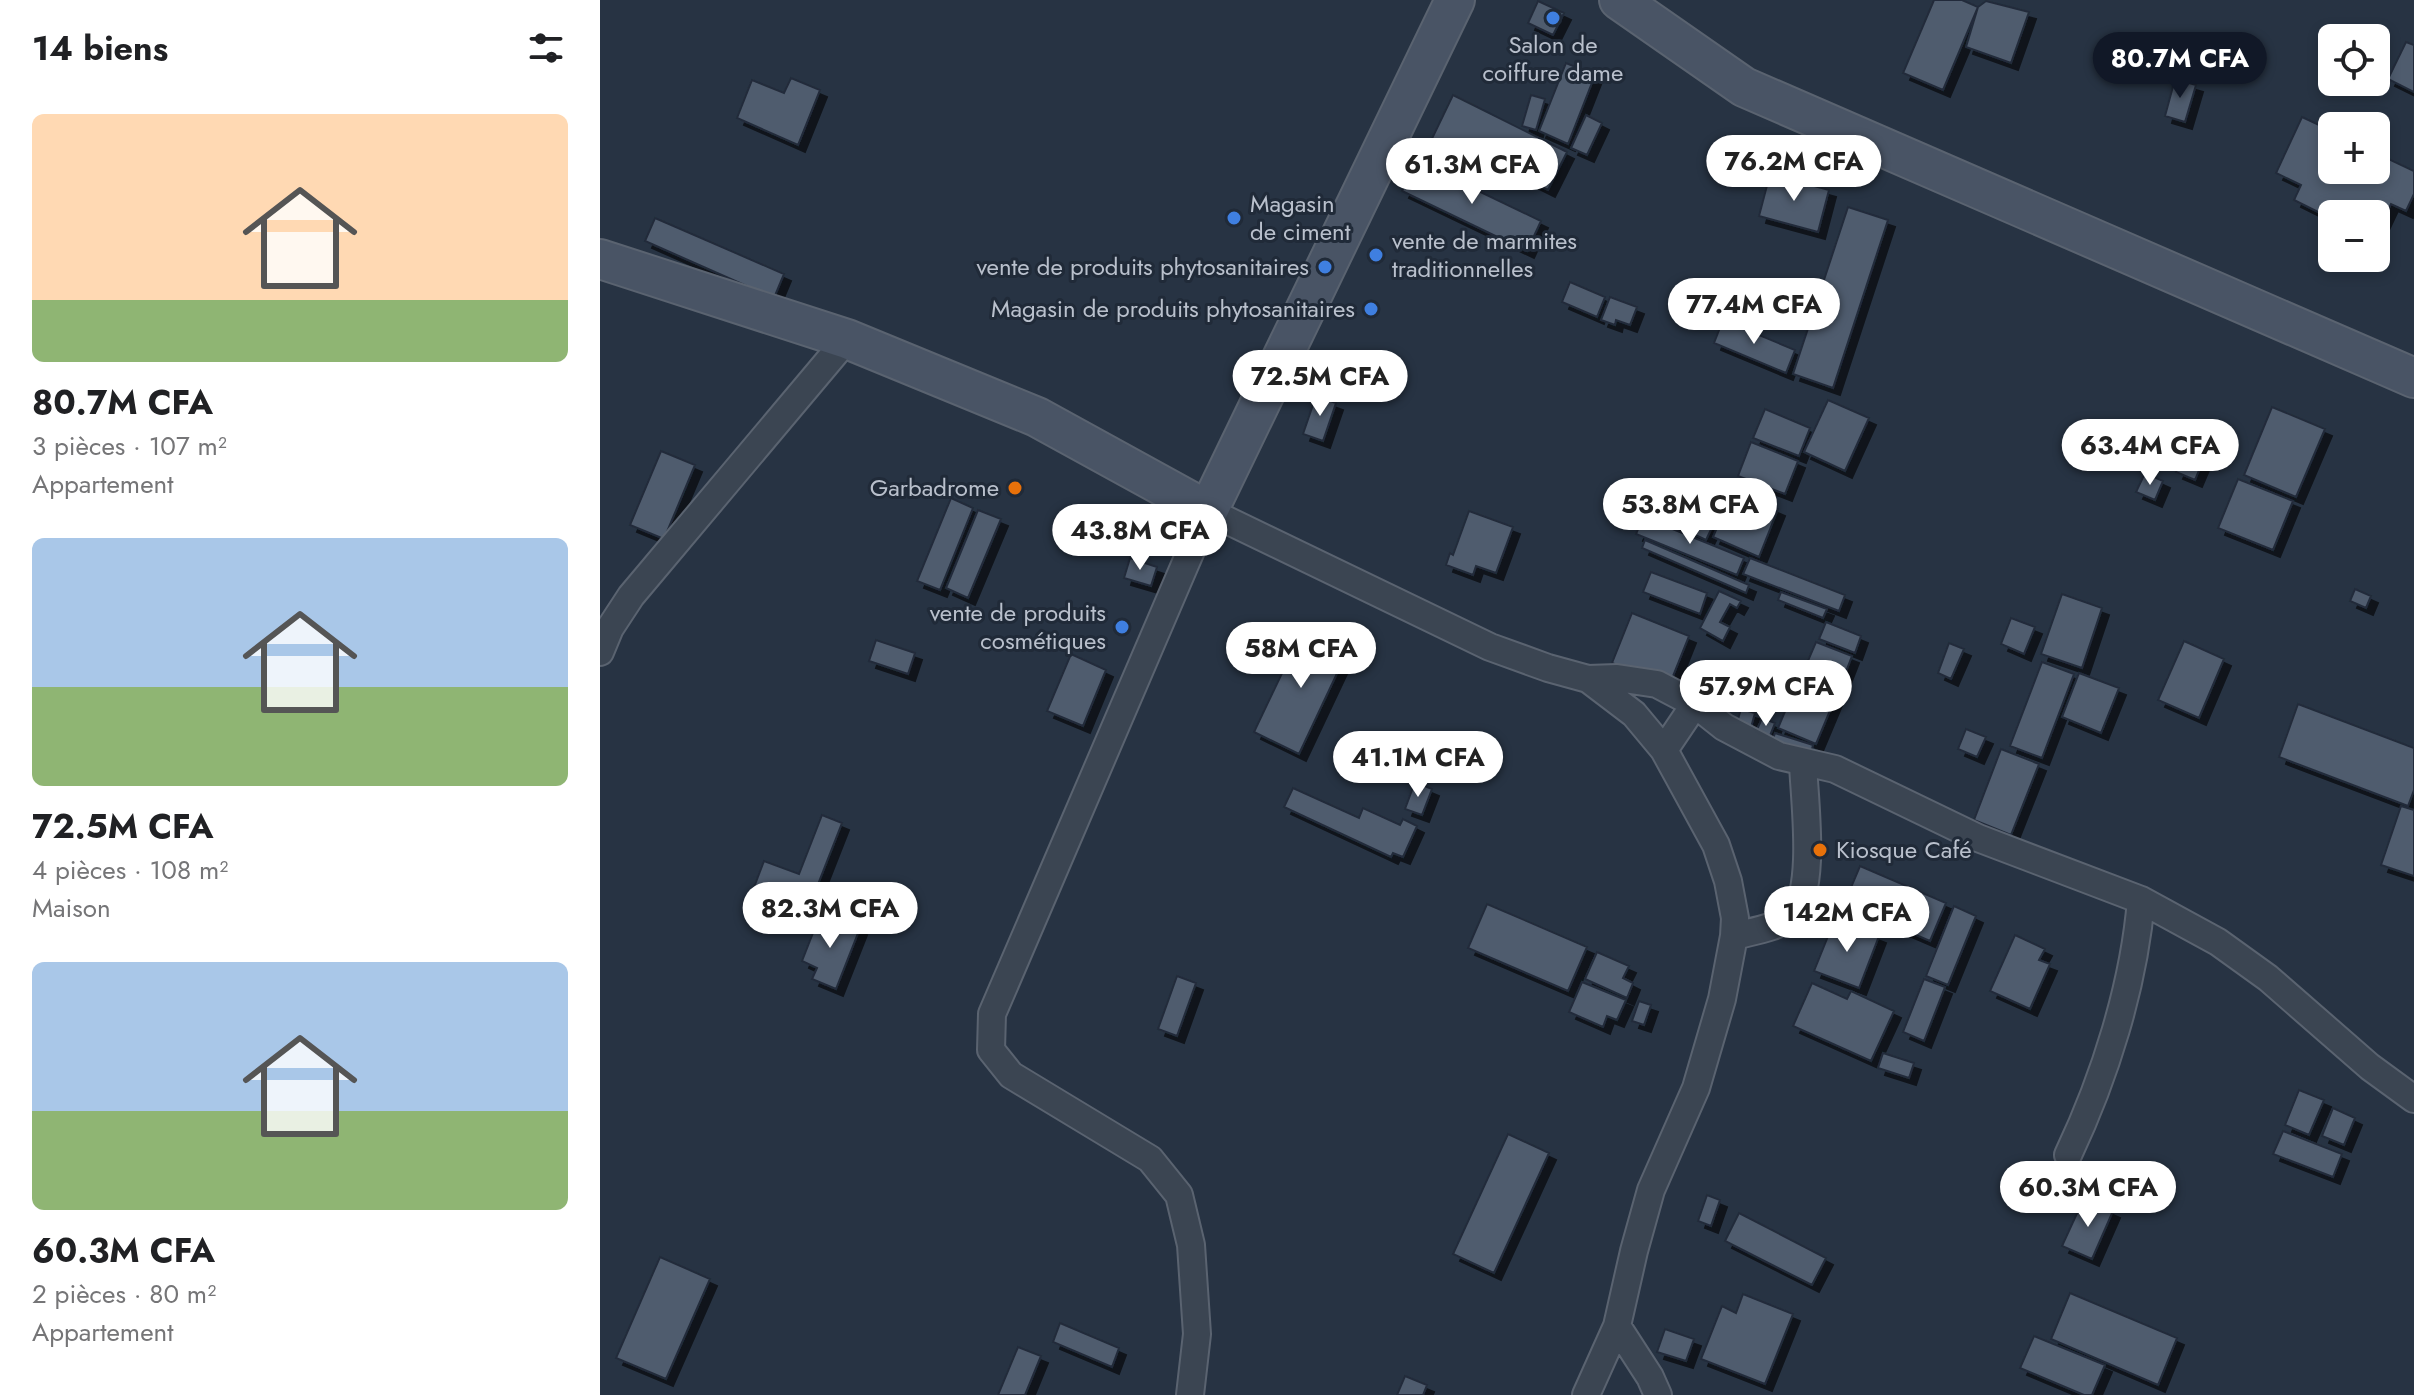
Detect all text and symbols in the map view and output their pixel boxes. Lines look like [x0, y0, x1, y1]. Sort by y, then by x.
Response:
marker: Salon de coiffure dame [1544, 9, 1562, 27]
text: 14 biens [32, 24, 168, 73]
map controls [2318, 24, 2390, 272]
button: locate [2318, 24, 2390, 96]
icon: filters [524, 26, 568, 70]
place label: Salon de coiffure dame [1483, 27, 1623, 90]
pin: 80.7M CFA [2088, 32, 2272, 100]
text: 80.7M CFA [2111, 39, 2249, 77]
button: + [2318, 112, 2390, 184]
pin: 76.2M CFA [1702, 135, 1886, 203]
pin: 61.3M CFA [1380, 138, 1564, 206]
text: 76.2M CFA [1724, 142, 1864, 180]
text: 61.3M CFA [1404, 145, 1540, 183]
icon: home [228, 166, 372, 310]
place label: Magasin de ciment [1250, 186, 1351, 249]
button: − [2318, 200, 2390, 272]
marker: Magasin de ciment [1225, 209, 1243, 227]
place label: vente de marmites traditionnelles [1392, 223, 1577, 286]
marker: vente de marmites traditionnelles [1367, 246, 1385, 264]
place label: vente de produits phytosanitaires [976, 249, 1309, 284]
marker: vente de produits phytosanitaires [1316, 258, 1334, 276]
pin: 77.4M CFA [1662, 278, 1846, 346]
text: 77.4M CFA [1686, 285, 1822, 323]
place label: Magasin de produits phytosanitaires [991, 291, 1355, 326]
marker: Magasin de produits phytosanitaires [1362, 300, 1380, 318]
pin: 72.5M CFA [1228, 350, 1412, 418]
text: 72.5M CFA [1251, 357, 1389, 395]
text: 80.7M CFA [32, 378, 213, 427]
pin: 63.4M CFA [2058, 419, 2242, 487]
text: 63.4M CFA [2080, 426, 2220, 464]
text: 3 pièces · 107 m² [32, 427, 227, 465]
text: Appartement [32, 465, 173, 503]
place label: Garbadrome [870, 470, 999, 505]
pin: 53.8M CFA [1598, 478, 1782, 546]
marker: Garbadrome [1006, 479, 1024, 497]
text: 53.8M CFA [1621, 485, 1759, 523]
pin: 43.8M CFA [1048, 504, 1232, 572]
text: 43.8M CFA [1070, 511, 1210, 549]
icon: home [228, 590, 372, 734]
place label: vente de produits cosmétiques [930, 595, 1106, 658]
marker: vente de produits cosmétiques [1113, 618, 1131, 636]
pin: 58M CFA [1227, 622, 1375, 690]
text: 58M CFA [1244, 629, 1358, 667]
pin: 57.9M CFA [1674, 660, 1858, 728]
text: 57.9M CFA [1698, 667, 1834, 705]
pin: 41.1M CFA [1326, 731, 1510, 799]
text: 41.1M CFA [1351, 738, 1485, 776]
text: 72.5M CFA [32, 802, 213, 851]
place label: Kiosque Café [1836, 832, 1972, 867]
marker: Kiosque Café [1811, 841, 1829, 859]
text: 4 pièces · 108 m² [32, 851, 228, 889]
pin: 82.3M CFA [738, 882, 922, 950]
pin: 142M CFA [1764, 886, 1930, 954]
text: Maison [32, 889, 111, 927]
text: 82.3M CFA [761, 889, 899, 927]
text: 142M CFA [1782, 893, 1912, 931]
icon: home [228, 1014, 372, 1158]
pin: 60.3M CFA [1996, 1161, 2180, 1229]
text: 60.3M CFA [2018, 1168, 2158, 1206]
text: 60.3M CFA [32, 1226, 215, 1275]
text: 2 pièces · 80 m² [32, 1275, 216, 1313]
text: Appartement [32, 1313, 173, 1351]

